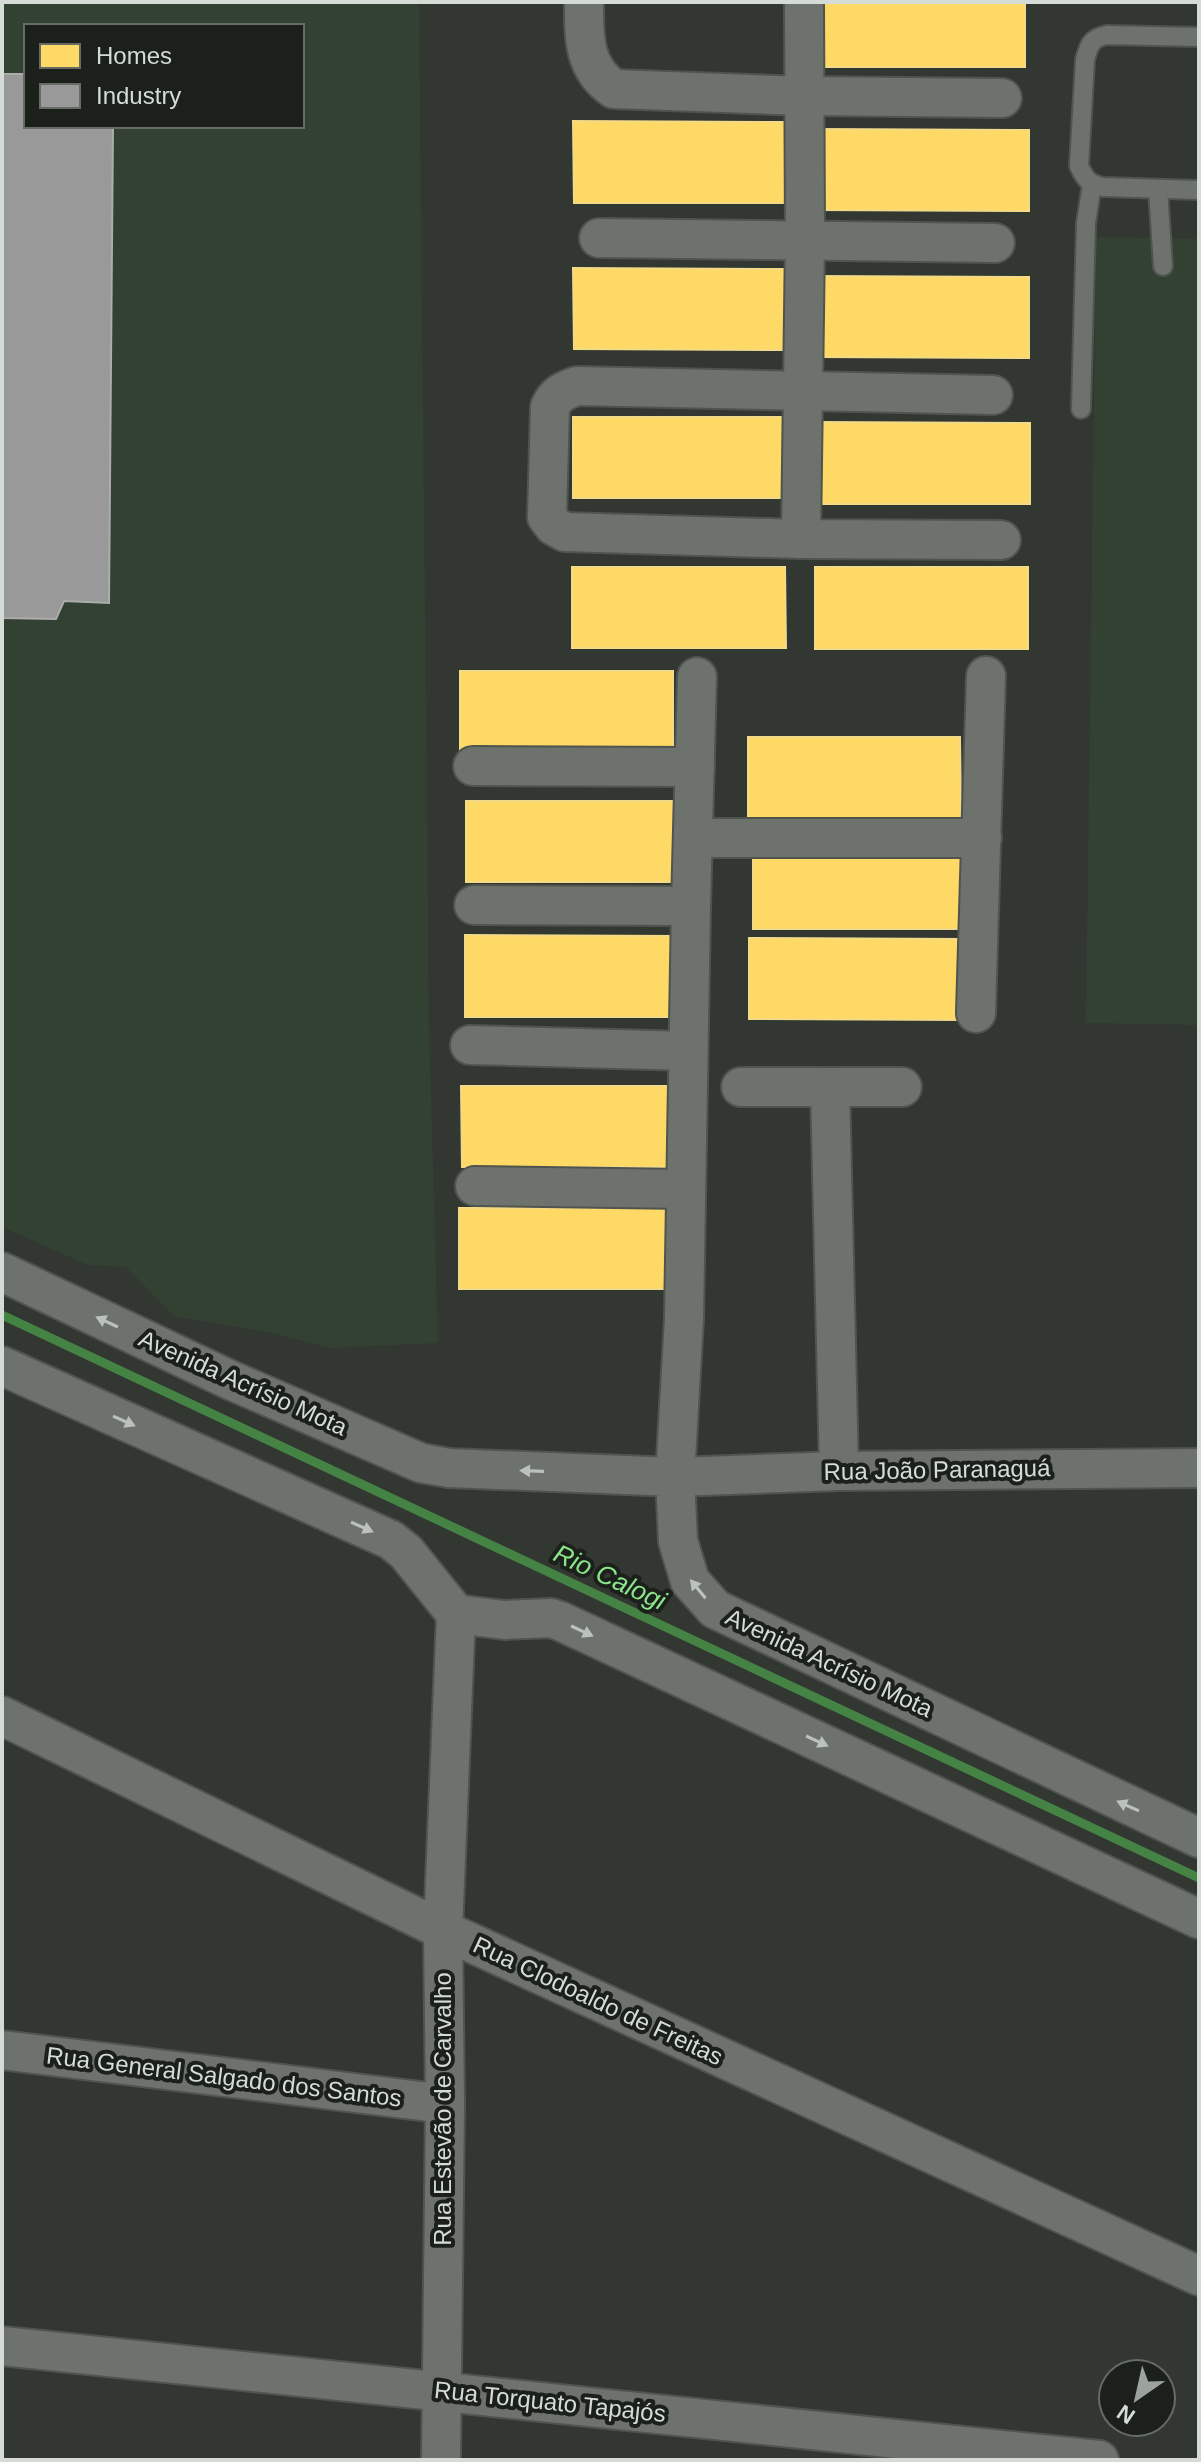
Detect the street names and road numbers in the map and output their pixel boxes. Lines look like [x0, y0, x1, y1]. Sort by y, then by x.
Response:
street label: Avenida Acrísio Mota [135, 1324, 352, 1441]
street label: Rua João Paranaguá [823, 1454, 1051, 1485]
street label: Avenida Acrísio Mota [722, 1603, 937, 1723]
street label: Rua Clodoaldo de Freitas [469, 1931, 727, 2070]
street label: Rua Estevão de Carvalho [429, 1972, 456, 2246]
street label: Rua General Salgado dos Santos [45, 2041, 403, 2112]
street label: Rua Torquato Tapajós [433, 2376, 667, 2427]

